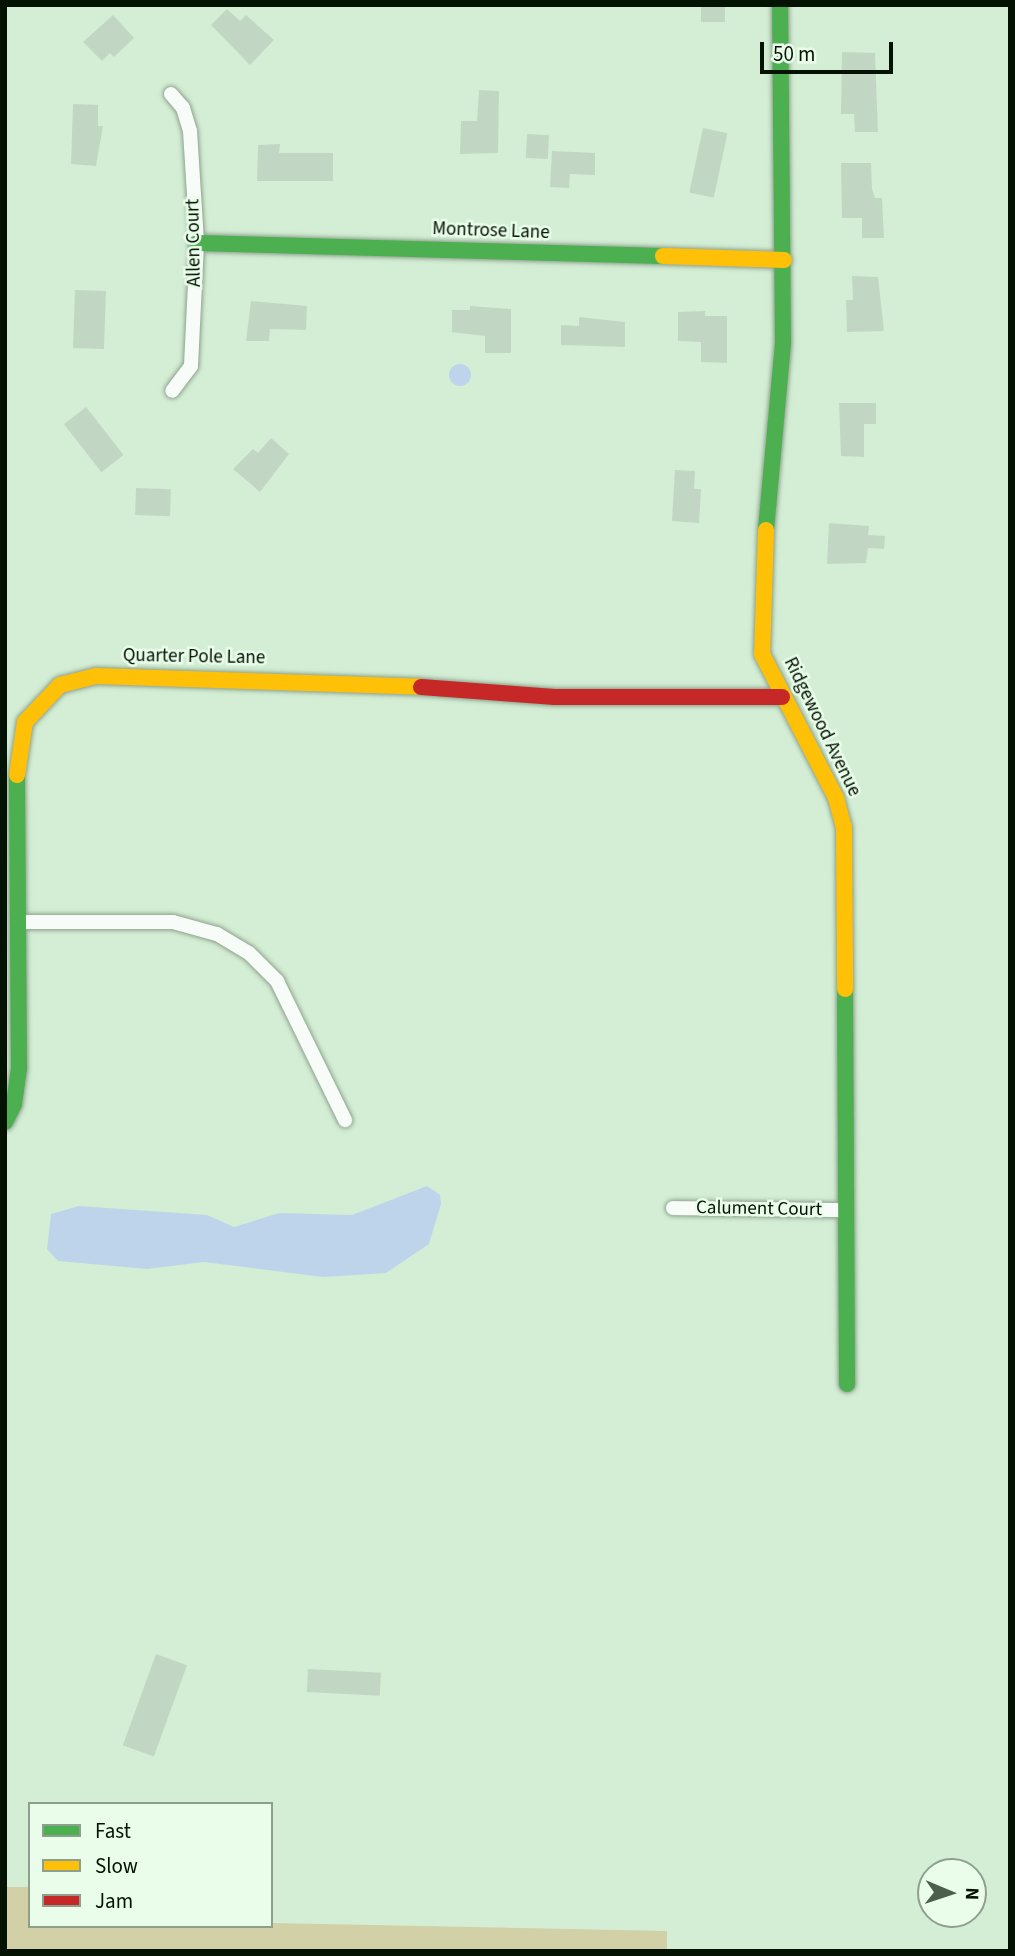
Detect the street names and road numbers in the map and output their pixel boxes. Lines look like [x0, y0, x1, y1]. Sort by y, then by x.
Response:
street label: Allen Court [182, 199, 206, 287]
street label: Montrose Lane [432, 218, 550, 244]
street label: Quarter Pole Lane [123, 644, 265, 670]
street label: Ridgewood Avenue [778, 654, 866, 800]
street label: Calument Court [696, 1197, 822, 1221]

